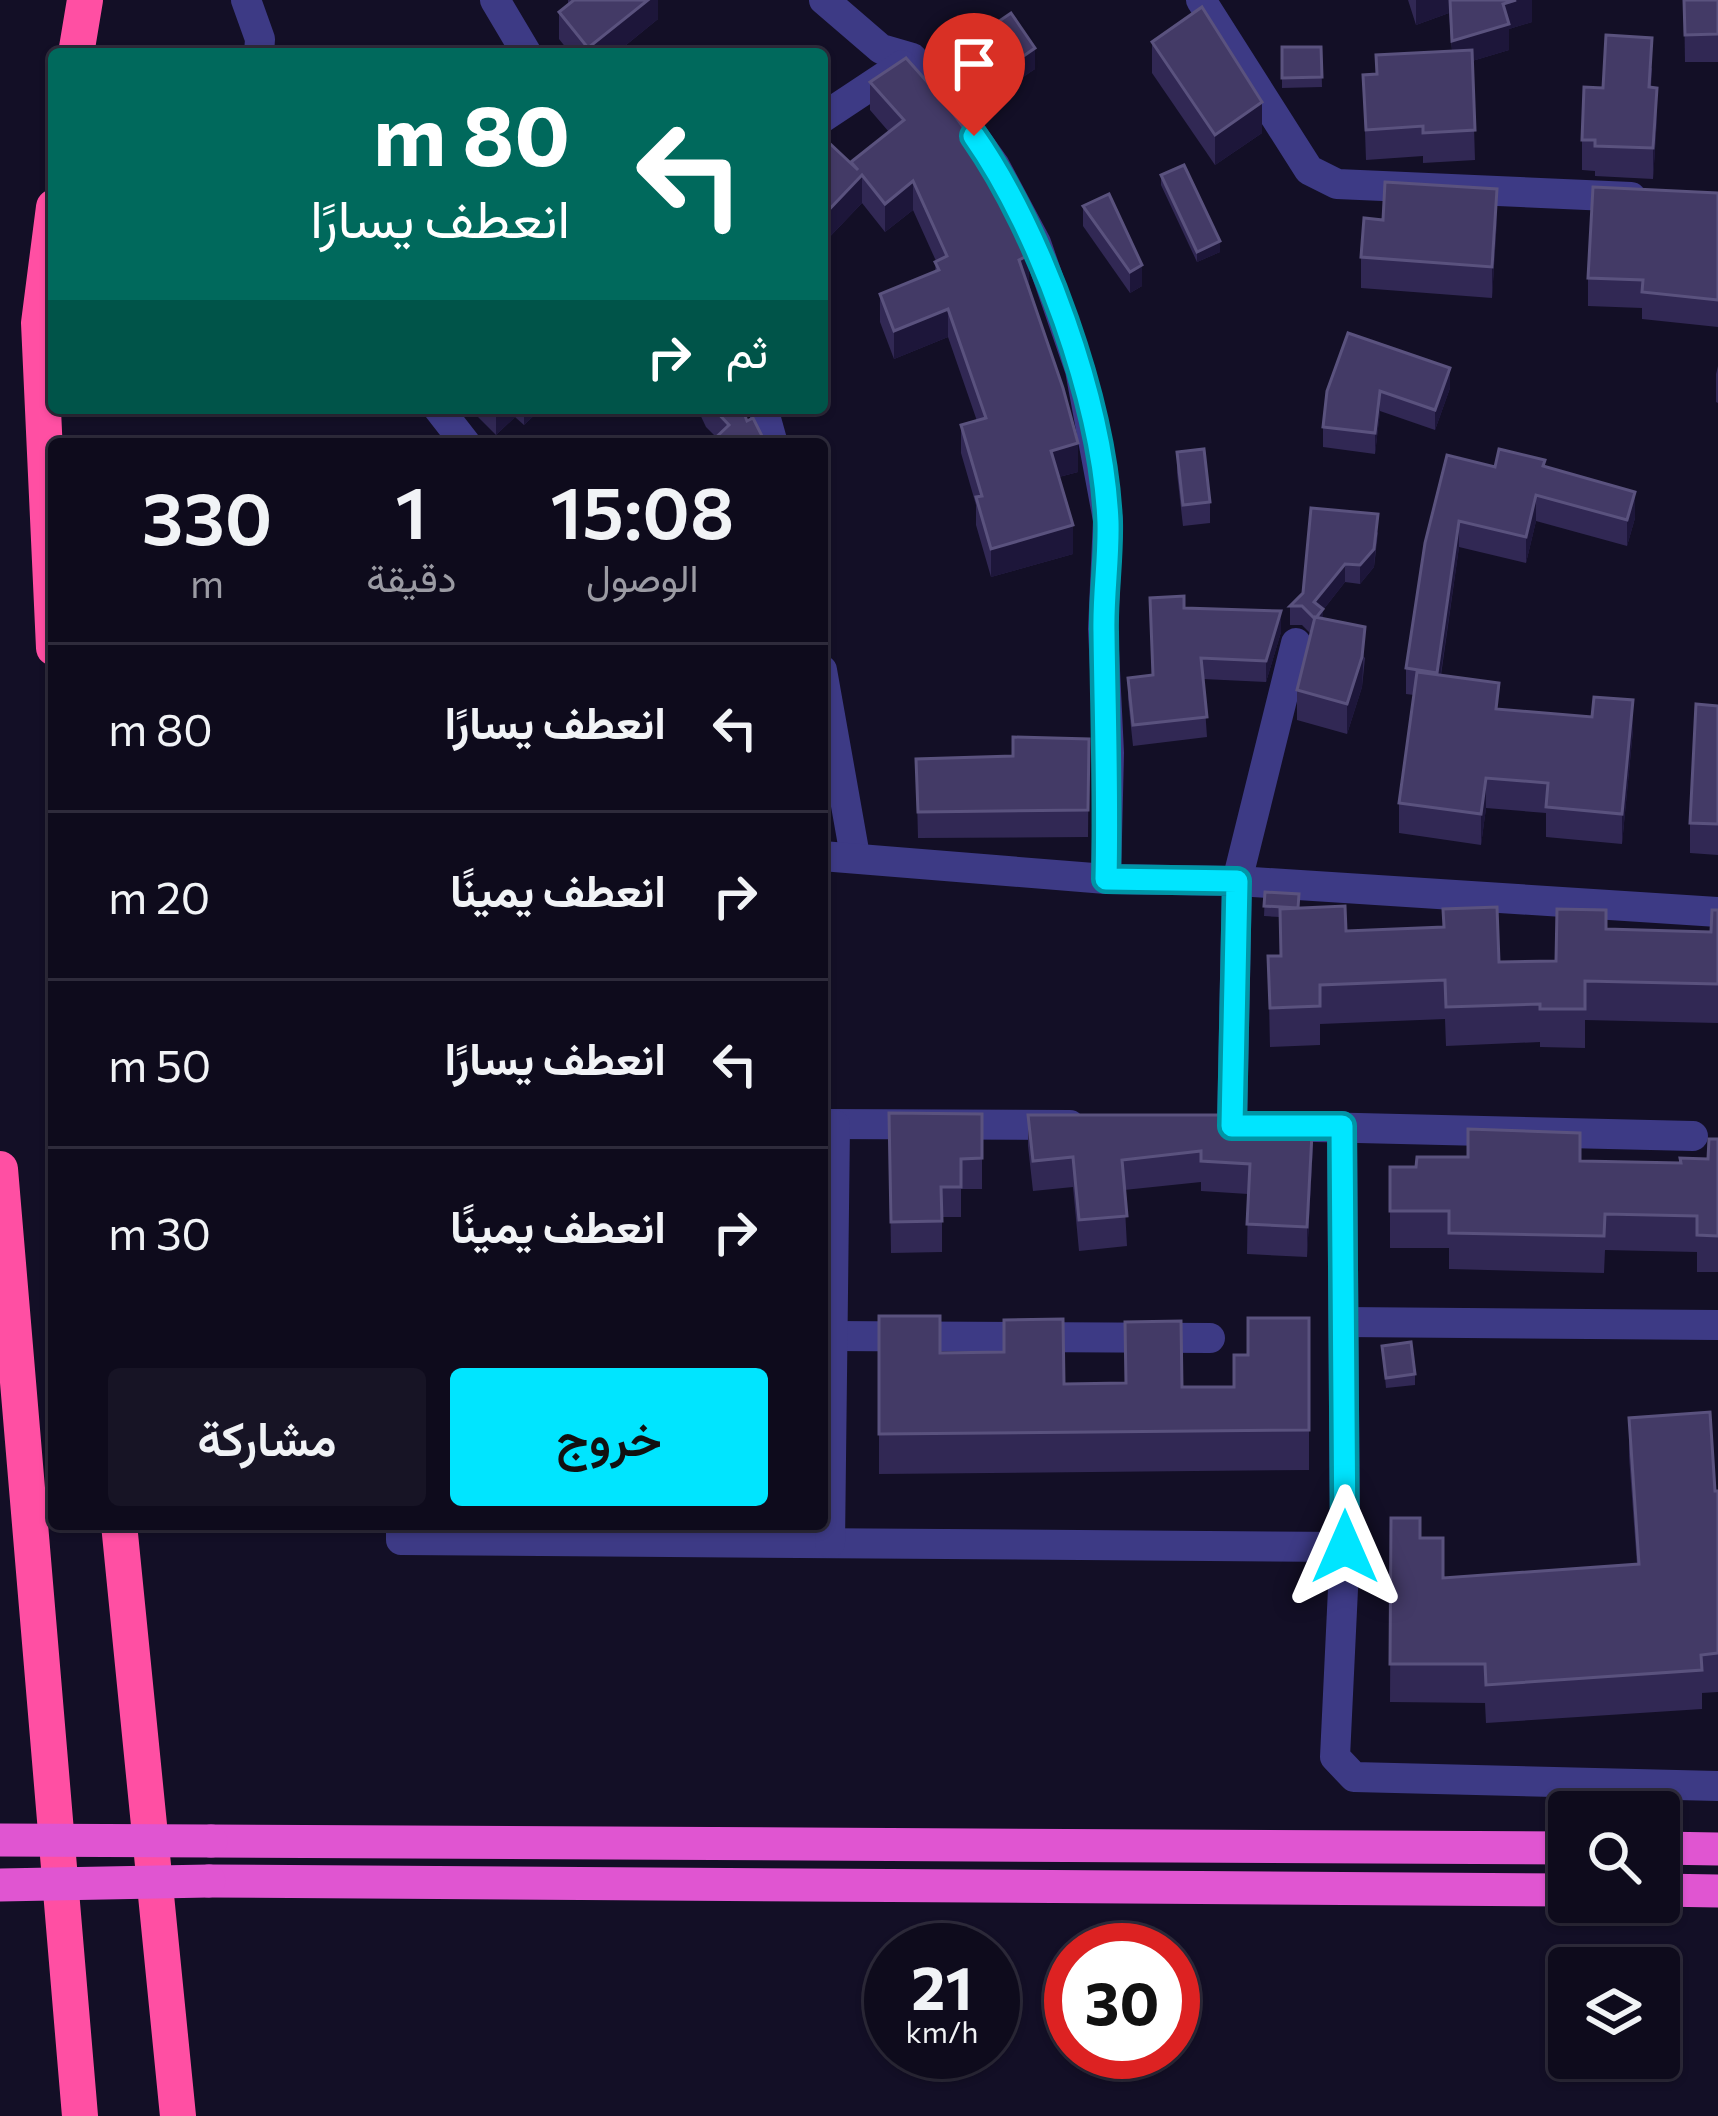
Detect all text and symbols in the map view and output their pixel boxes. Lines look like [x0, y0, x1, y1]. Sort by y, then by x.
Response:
pin [923, 13, 1025, 136]
icon: arrive [941, 31, 1007, 97]
text: 80 m [373, 81, 570, 183]
icon: left [612, 96, 768, 252]
text: انعطف يسارًا [310, 183, 570, 249]
text: ثم [726, 322, 768, 377]
icon: right [636, 324, 702, 390]
text: 1 [395, 466, 427, 554]
text: 15:08 [550, 466, 734, 554]
text: 330 [142, 472, 272, 560]
text: دقيقة [366, 552, 456, 600]
text: الوصول [586, 552, 698, 600]
text: m [190, 558, 224, 606]
text: انعطف يسارًا [444, 693, 666, 748]
icon: left [702, 695, 768, 761]
text: 80 m [108, 700, 213, 755]
text: انعطف يمينًا [450, 861, 666, 916]
icon: right [702, 863, 768, 929]
text: 20 m [108, 868, 210, 923]
text: انعطف يسارًا [444, 1029, 666, 1084]
icon: left [702, 1031, 768, 1097]
text: 50 m [108, 1036, 211, 1091]
text: انعطف يمينًا [450, 1197, 666, 1252]
icon: right [702, 1199, 768, 1265]
text: 30 m [108, 1204, 211, 1259]
button: مشاركة [108, 1368, 426, 1506]
button: خروج [450, 1368, 768, 1506]
position arrow [1282, 1484, 1408, 1610]
map controls [1548, 1791, 1680, 2079]
button: search [1548, 1791, 1680, 1923]
speed limit sign: 30 [1044, 1923, 1200, 2079]
button: layers [1548, 1947, 1680, 2079]
text: 21 [911, 1949, 973, 2022]
text: km/h [906, 2012, 978, 2049]

